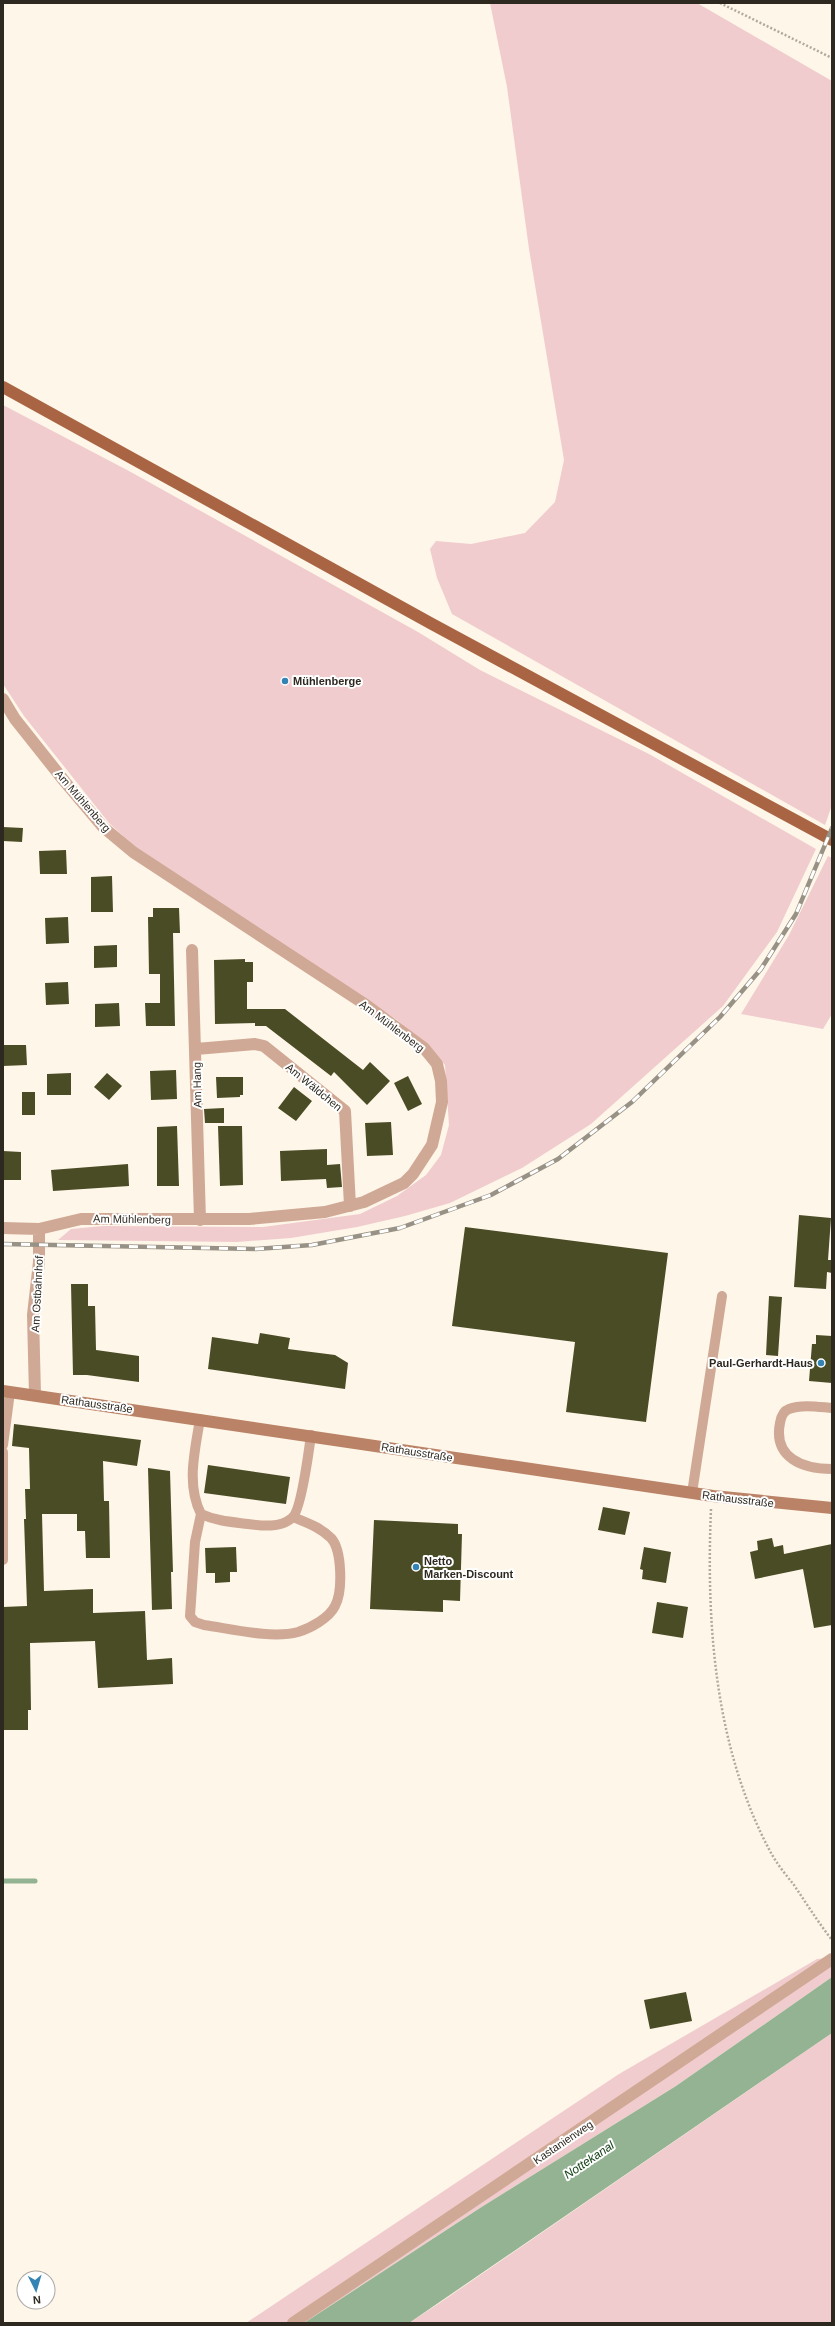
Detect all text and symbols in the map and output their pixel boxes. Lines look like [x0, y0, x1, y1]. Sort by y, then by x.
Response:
place label: Mühlenberge [293, 675, 361, 687]
marker: Mühlenberge [280, 676, 290, 686]
street label: Am Mühlenberg [53, 768, 113, 834]
street label: Am Mühlenberg [357, 998, 427, 1054]
street label: Am Wäldchen [284, 1061, 344, 1113]
street label: Am Hang [191, 1062, 203, 1108]
street label: Am Mühlenberg [93, 1212, 171, 1226]
street label: Am Ostbahnhof [29, 1255, 45, 1332]
place label: Paul-Gerhardt-Haus [709, 1357, 813, 1369]
marker: Paul-Gerhardt-Haus [816, 1358, 826, 1368]
street label: Rathausstraße [60, 1393, 134, 1415]
street label: Rathausstraße [380, 1440, 454, 1464]
street label: Rathausstraße [701, 1489, 775, 1509]
place label: Netto Marken-Discount [424, 1555, 514, 1580]
marker: Netto Marken-Discount [411, 1562, 421, 1572]
street label: Kastanienweg [531, 2118, 595, 2166]
water label: Nottekanal [561, 2138, 617, 2182]
north arrow [16, 2270, 56, 2310]
text: N [32, 2294, 41, 2306]

